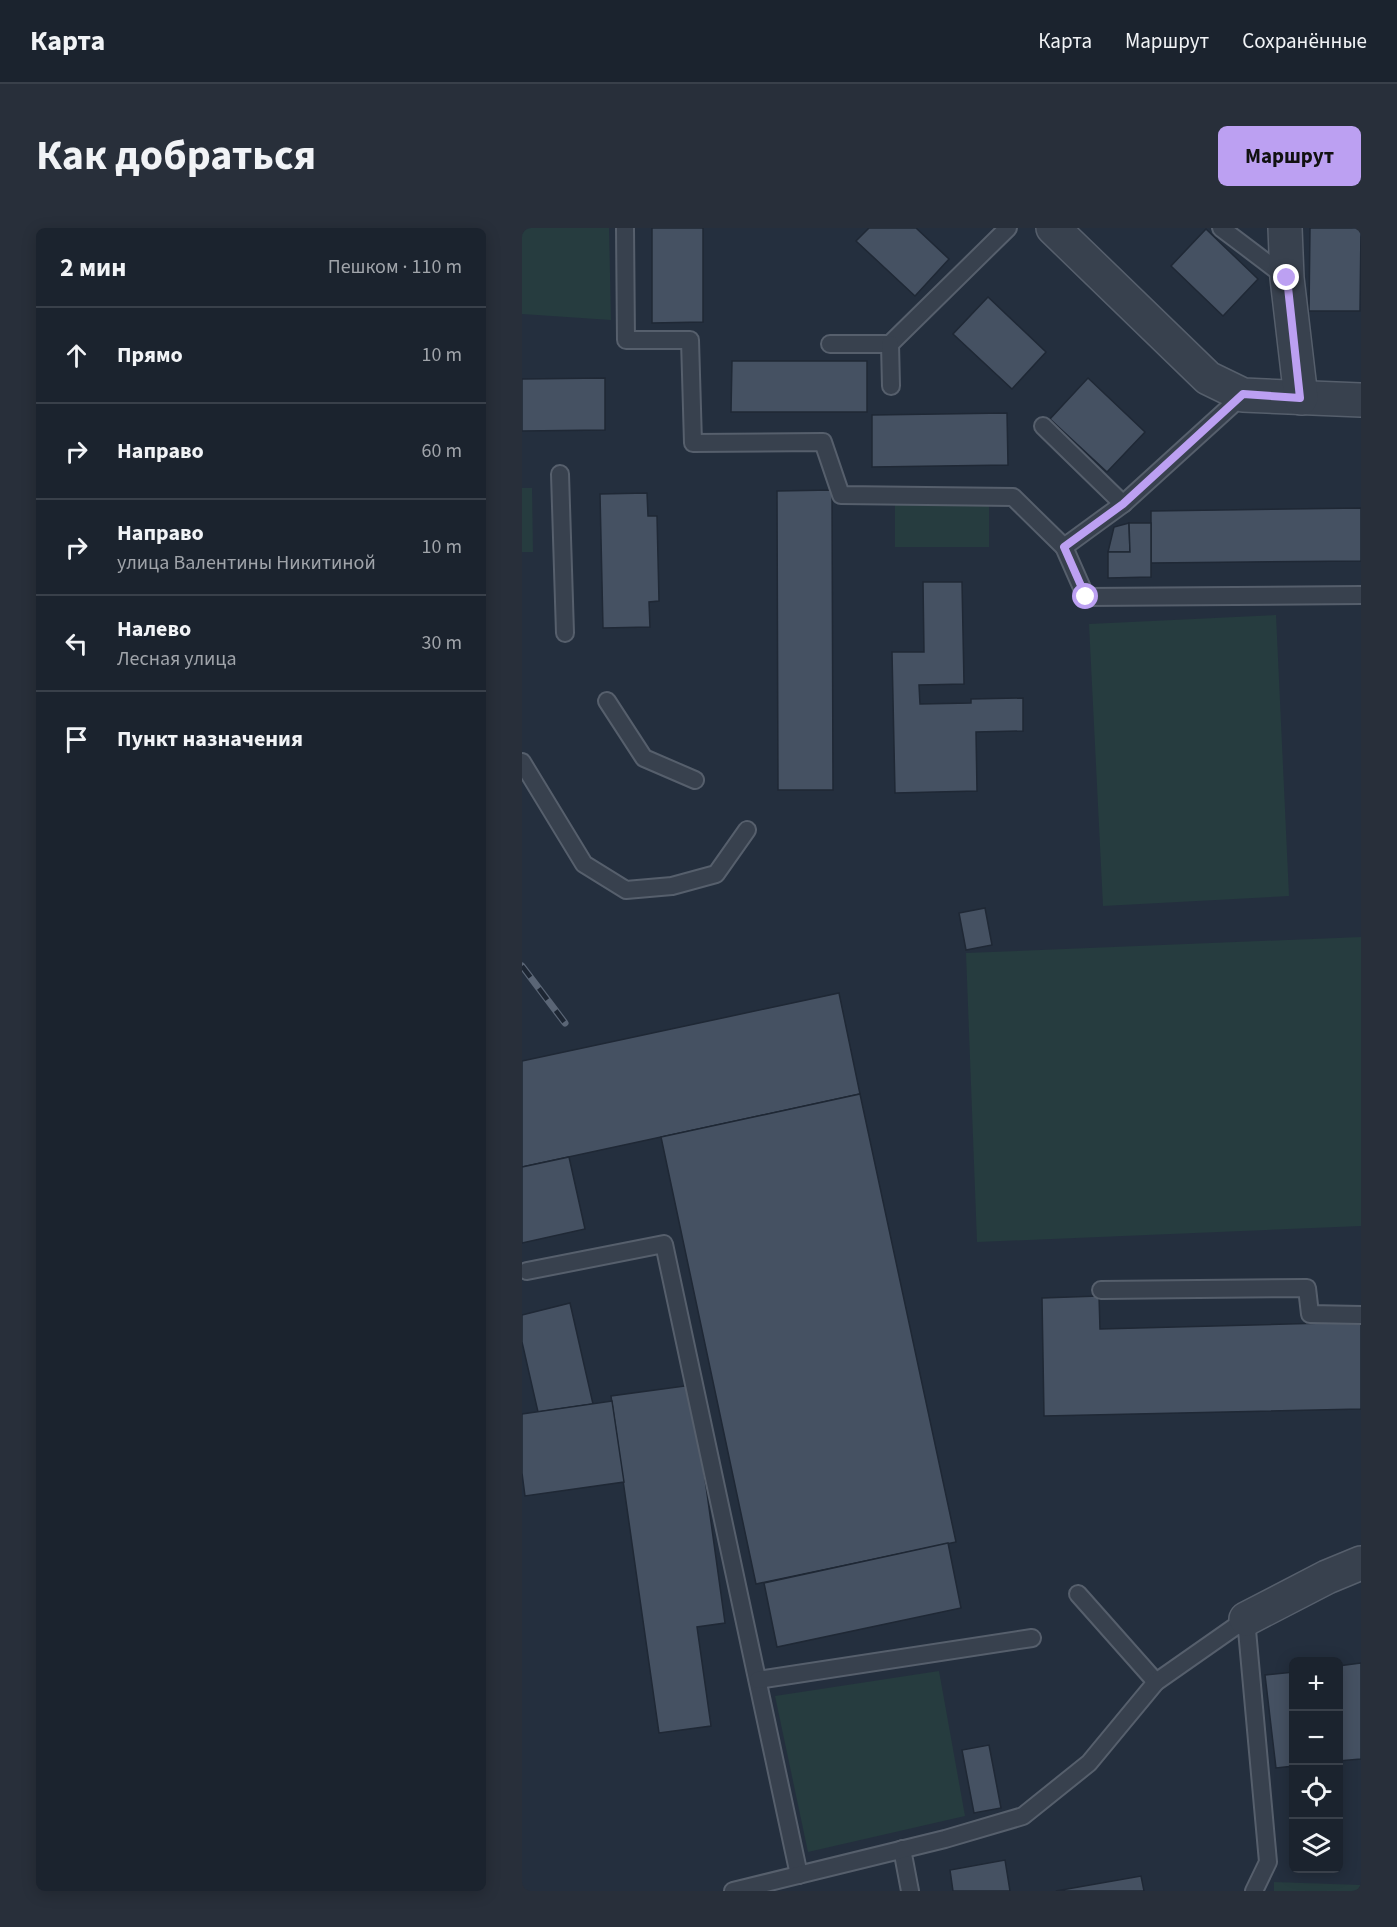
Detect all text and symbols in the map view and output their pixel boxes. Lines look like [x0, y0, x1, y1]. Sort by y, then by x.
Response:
text: Карта [30, 21, 105, 61]
text: Карта [1038, 26, 1092, 56]
text: Маршрут [1125, 26, 1209, 56]
text: Сохранённые [1242, 26, 1367, 56]
text: Как добраться [36, 126, 316, 186]
button: Маршрут [1218, 126, 1361, 186]
text: 2 мин [60, 249, 126, 286]
text: Пешком · 110 m [328, 253, 462, 281]
route end [1273, 264, 1299, 290]
icon: ahead [60, 339, 93, 372]
text: Прямо [117, 339, 183, 371]
text: 10 m [422, 341, 462, 369]
icon: right [60, 435, 93, 468]
text: Направо [117, 435, 204, 467]
text: 60 m [422, 437, 462, 465]
text: Направо [117, 517, 204, 549]
icon: right [60, 531, 93, 564]
text: 10 m [422, 533, 462, 561]
text: улица Валентины Никитиной [117, 549, 376, 577]
route start [1072, 583, 1098, 609]
text: Налево [117, 613, 191, 645]
icon: left [60, 627, 93, 660]
text: 30 m [422, 629, 462, 657]
text: Лесная улица [117, 645, 237, 673]
icon: arrive [60, 723, 93, 756]
text: Пункт назначения [117, 723, 303, 755]
map controls [1289, 1657, 1343, 1873]
button: + [1289, 1657, 1343, 1711]
button: − [1289, 1711, 1343, 1765]
button: locate [1289, 1765, 1343, 1819]
button: layers [1289, 1819, 1343, 1873]

